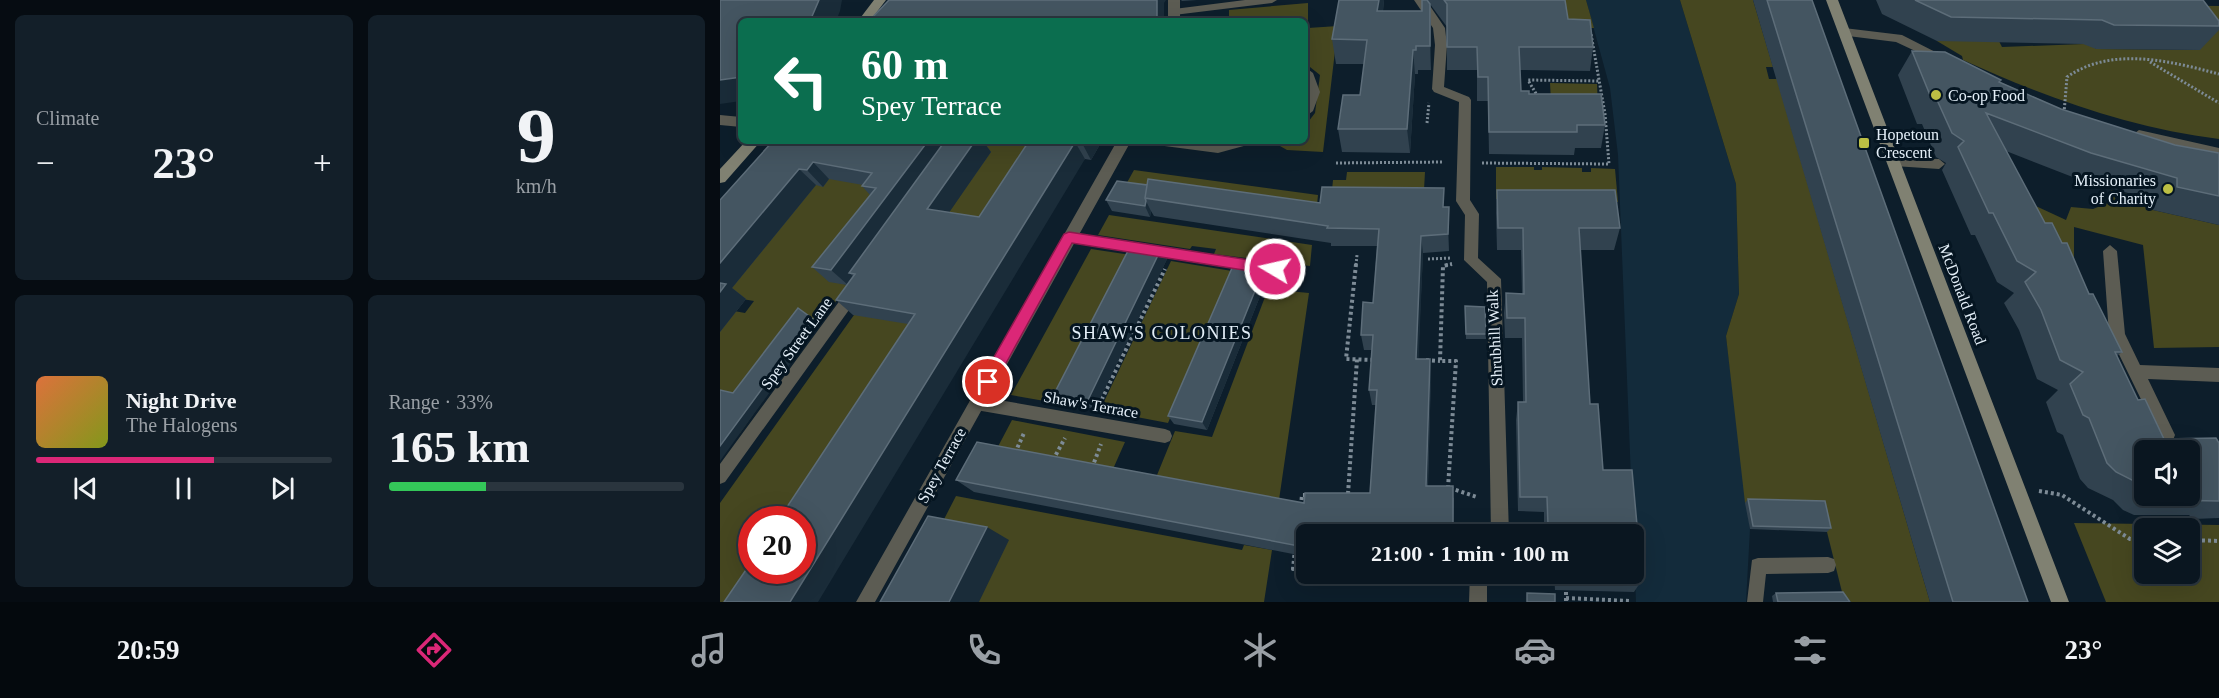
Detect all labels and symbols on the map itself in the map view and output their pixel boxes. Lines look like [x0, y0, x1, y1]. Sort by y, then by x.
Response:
place label: Co-op Food [1948, 87, 2025, 105]
marker: Co-op Food [1929, 88, 1943, 102]
place label: Hopetoun Crescent [1876, 126, 1939, 161]
marker: Hopetoun Crescent [1857, 136, 1871, 150]
place label: Missionaries of Charity [2074, 172, 2156, 208]
marker: Missionaries of Charity [2161, 182, 2175, 196]
position arrow [1243, 237, 1307, 301]
street label: McDonald Road [1936, 242, 1989, 347]
street label: Shrubhill Walk [1483, 289, 1506, 387]
street label: Spey Street Lane [757, 294, 836, 393]
district label: SHAW'S COLONIES [1072, 323, 1252, 343]
pin [962, 356, 1013, 407]
street label: Shaw's Terrace [1042, 388, 1140, 421]
street label: Spey Terrace [914, 425, 970, 506]
speed limit sign: 20 [738, 506, 816, 584]

